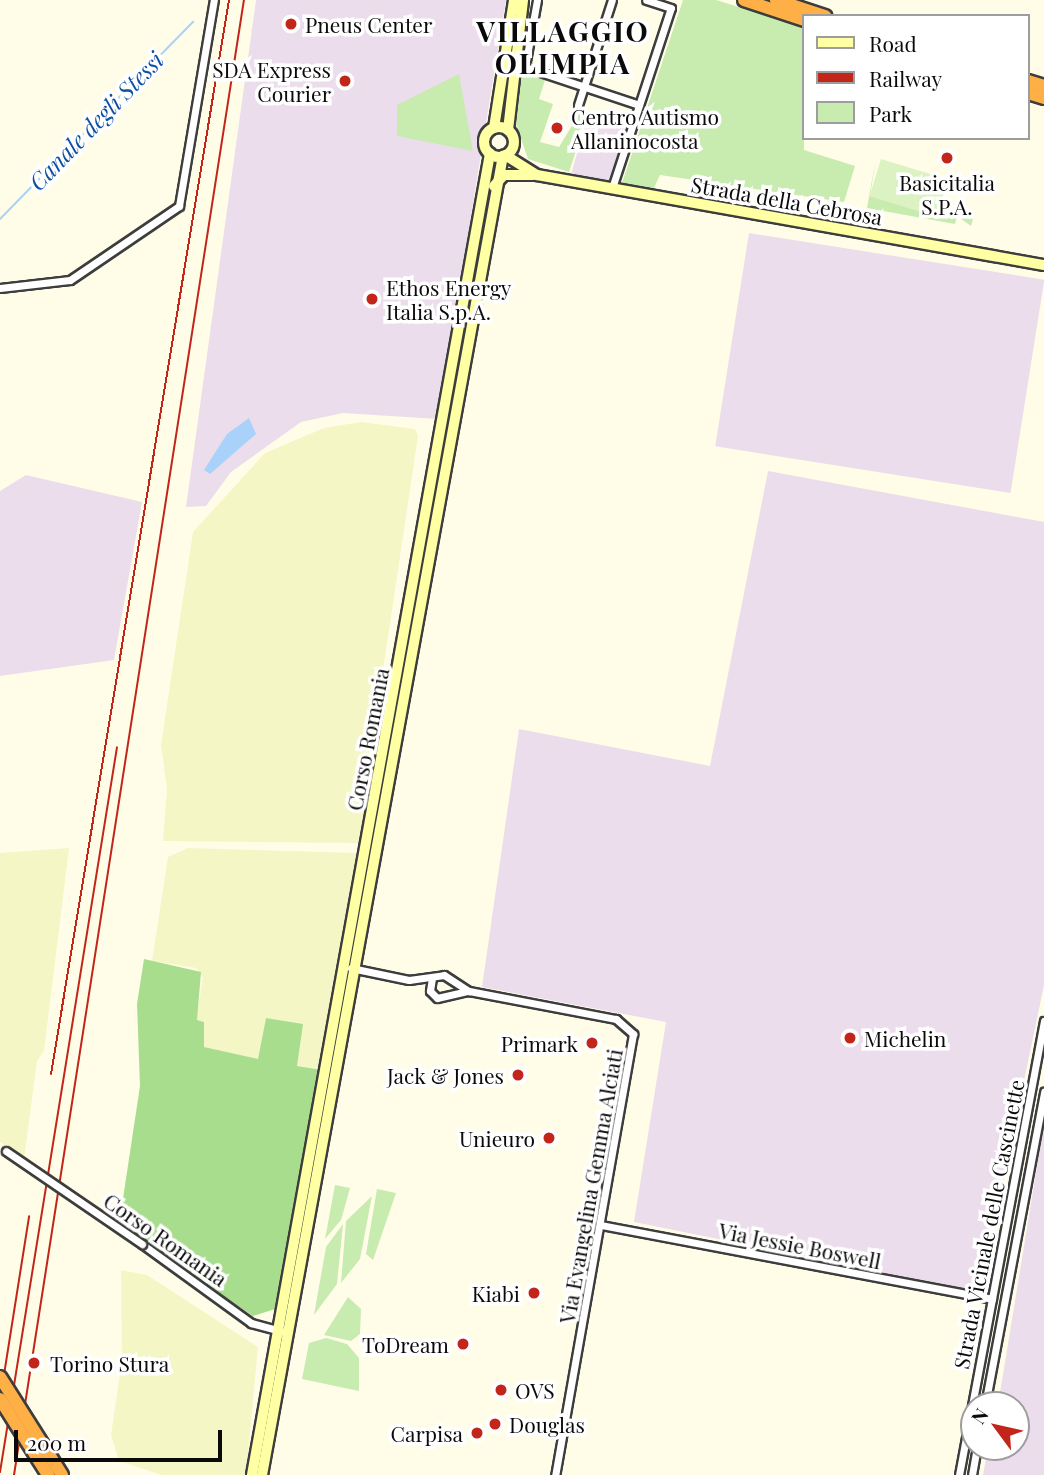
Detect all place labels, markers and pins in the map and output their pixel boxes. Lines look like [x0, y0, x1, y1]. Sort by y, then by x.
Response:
place label: Pneus Center [305, 11, 432, 37]
marker: Pneus Center [283, 16, 299, 32]
place label: SDA Express Courier [212, 56, 331, 106]
marker: SDA Express Courier [337, 73, 353, 89]
place label: Centro Autismo Allaninocosta [571, 103, 720, 153]
marker: Centro Autismo Allaninocosta [549, 120, 565, 136]
marker: Basicitalia S.P.A. [939, 150, 955, 166]
place label: Basicitalia S.P.A. [899, 169, 995, 219]
place label: Ethos Energy Italia S.p.A. [386, 274, 511, 324]
marker: Ethos Energy Italia S.p.A. [364, 291, 380, 307]
place label: Michelin [864, 1025, 946, 1051]
place label: Primark [501, 1030, 578, 1056]
marker: Michelin [842, 1030, 858, 1046]
marker: Primark [584, 1035, 600, 1051]
place label: Jack & Jones [387, 1062, 504, 1088]
marker: Jack & Jones [510, 1067, 526, 1083]
place label: Unieuro [459, 1125, 535, 1151]
marker: Unieuro [541, 1130, 557, 1146]
place label: Kiabi [472, 1280, 520, 1306]
marker: Kiabi [526, 1285, 542, 1301]
place label: ToDream [362, 1331, 449, 1357]
marker: ToDream [455, 1336, 471, 1352]
place label: Torino Stura [50, 1350, 169, 1376]
marker: Torino Stura [24, 1353, 44, 1373]
place label: OVS [515, 1377, 555, 1403]
marker: OVS [493, 1382, 509, 1398]
place label: Douglas [509, 1411, 585, 1437]
marker: Douglas [487, 1416, 503, 1432]
place label: Carpisa [391, 1420, 463, 1446]
marker: Carpisa [469, 1425, 485, 1441]

